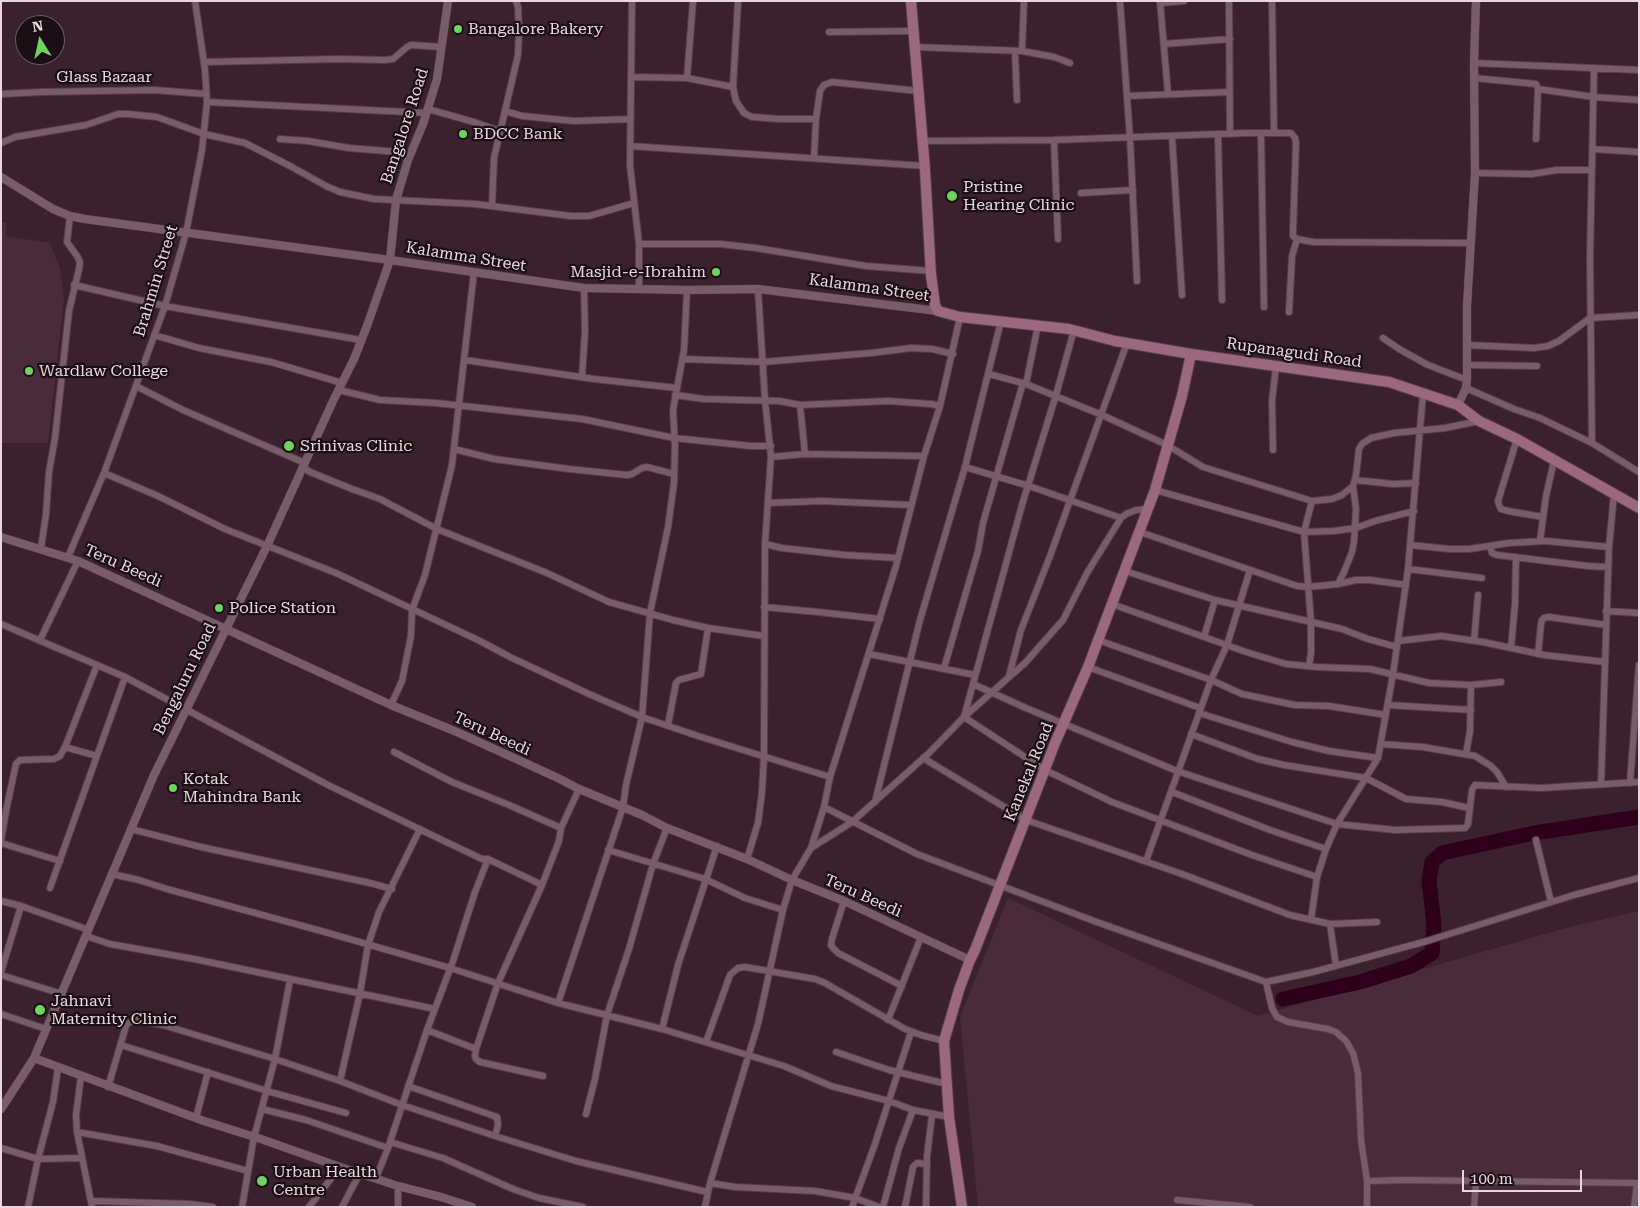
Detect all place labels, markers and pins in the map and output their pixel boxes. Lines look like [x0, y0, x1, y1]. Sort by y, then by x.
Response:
place label: Bangalore Bakery [468, 19, 603, 39]
marker: Bangalore Bakery [452, 23, 464, 35]
place label: BDCC Bank [473, 124, 563, 144]
marker: BDCC Bank [457, 128, 469, 140]
place label: Pristine Hearing Clinic [963, 177, 1075, 215]
marker: Pristine Hearing Clinic [945, 189, 959, 203]
place label: Masjid-e-Ibrahim [570, 262, 706, 282]
marker: Masjid-e-Ibrahim [710, 266, 722, 278]
place label: Wardlaw College [39, 361, 168, 381]
marker: Wardlaw College [23, 365, 35, 377]
place label: Srinivas Clinic [300, 436, 412, 456]
marker: Srinivas Clinic [282, 439, 296, 453]
place label: Police Station [229, 598, 336, 618]
marker: Police Station [213, 602, 225, 614]
place label: Kotak Mahindra Bank [183, 769, 301, 807]
marker: Kotak Mahindra Bank [167, 782, 179, 794]
place label: Jahnavi Maternity Clinic [51, 991, 177, 1029]
marker: Jahnavi Maternity Clinic [33, 1003, 47, 1017]
place label: Urban Health Centre [273, 1162, 377, 1200]
marker: Urban Health Centre [255, 1174, 269, 1188]

